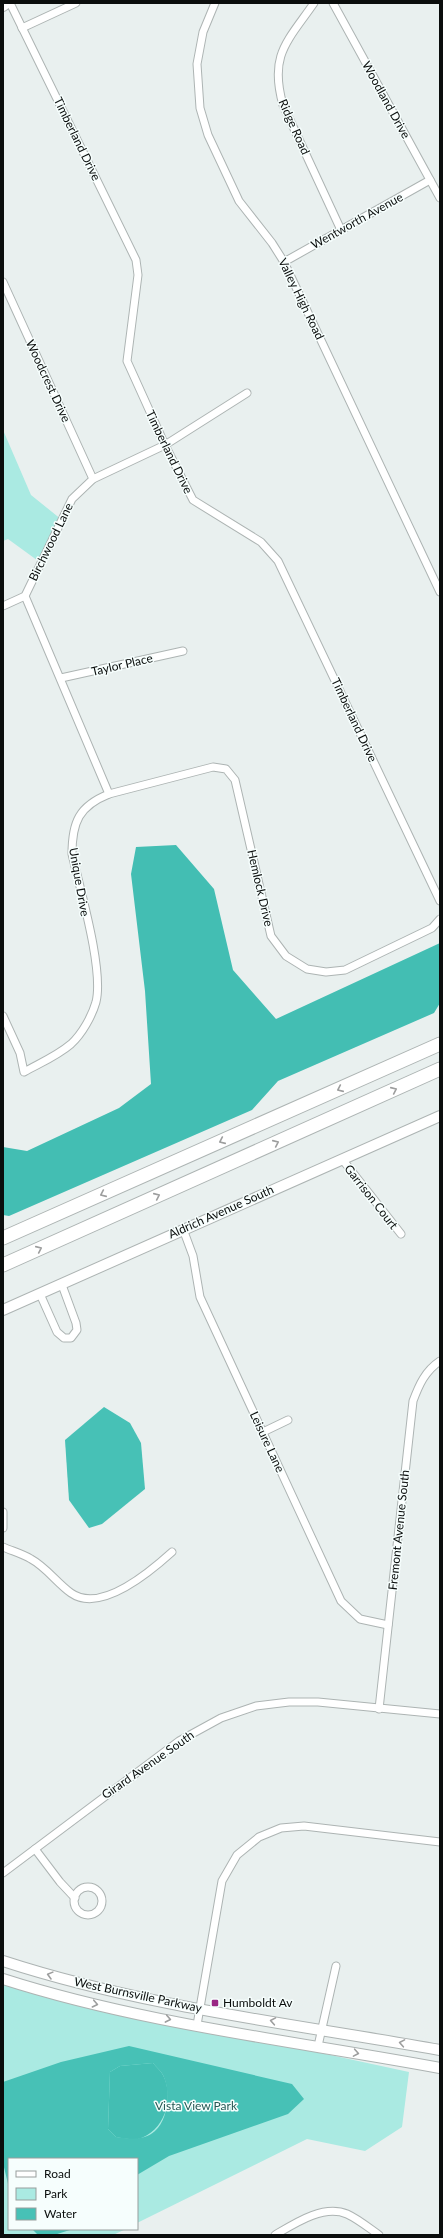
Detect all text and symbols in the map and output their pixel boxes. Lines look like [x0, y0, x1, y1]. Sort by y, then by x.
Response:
street label: Woodland Drive [359, 59, 414, 141]
street label: Timberland Drive [51, 95, 104, 183]
street label: Ridge Road [276, 97, 313, 157]
street label: Wentworth Avenue [308, 189, 405, 252]
street label: Valley High Road [275, 256, 328, 342]
street label: Woodcrest Drive [23, 337, 74, 424]
street label: Timberland Drive [143, 408, 196, 496]
street label: Birchwood Lane [25, 500, 76, 583]
street label: Taylor Place [90, 650, 154, 679]
street label: Timberland Drive [328, 675, 381, 764]
street label: Unique Drive [66, 846, 93, 918]
street label: Hemlock Drive [244, 848, 277, 928]
one-way arrow [337, 1084, 344, 1092]
one-way arrow [391, 1086, 398, 1094]
one-way arrow [218, 1136, 226, 1144]
one-way arrow [271, 1140, 279, 1148]
street label: Garrison Court [341, 1161, 402, 1233]
street label: Aldrich Avenue South [166, 1182, 276, 1242]
one-way arrow [99, 1189, 107, 1197]
one-way arrow [153, 1193, 161, 1201]
one-way arrow [34, 1246, 42, 1254]
street label: Leisure Lane [247, 1409, 288, 1475]
street label: Fremont Avenue South [385, 1469, 412, 1591]
street label: Girard Avenue South [99, 1727, 197, 1802]
one-way arrow [47, 1971, 54, 1980]
street label: West Burnsville Parkway [73, 1974, 204, 2016]
place label: Humboldt Av [223, 1995, 293, 2010]
marker: Humboldt Av [210, 1998, 220, 2008]
one-way arrow [92, 1999, 98, 2008]
one-way arrow [165, 2015, 172, 2023]
one-way arrow [270, 2017, 277, 2026]
one-way arrow [398, 2039, 405, 2048]
one-way arrow [353, 2048, 359, 2056]
park label: Vista View Park [155, 2098, 238, 2113]
legend [8, 2158, 138, 2230]
text: Road [44, 2166, 71, 2181]
text: Park [44, 2186, 68, 2201]
text: Water [44, 2206, 77, 2221]

